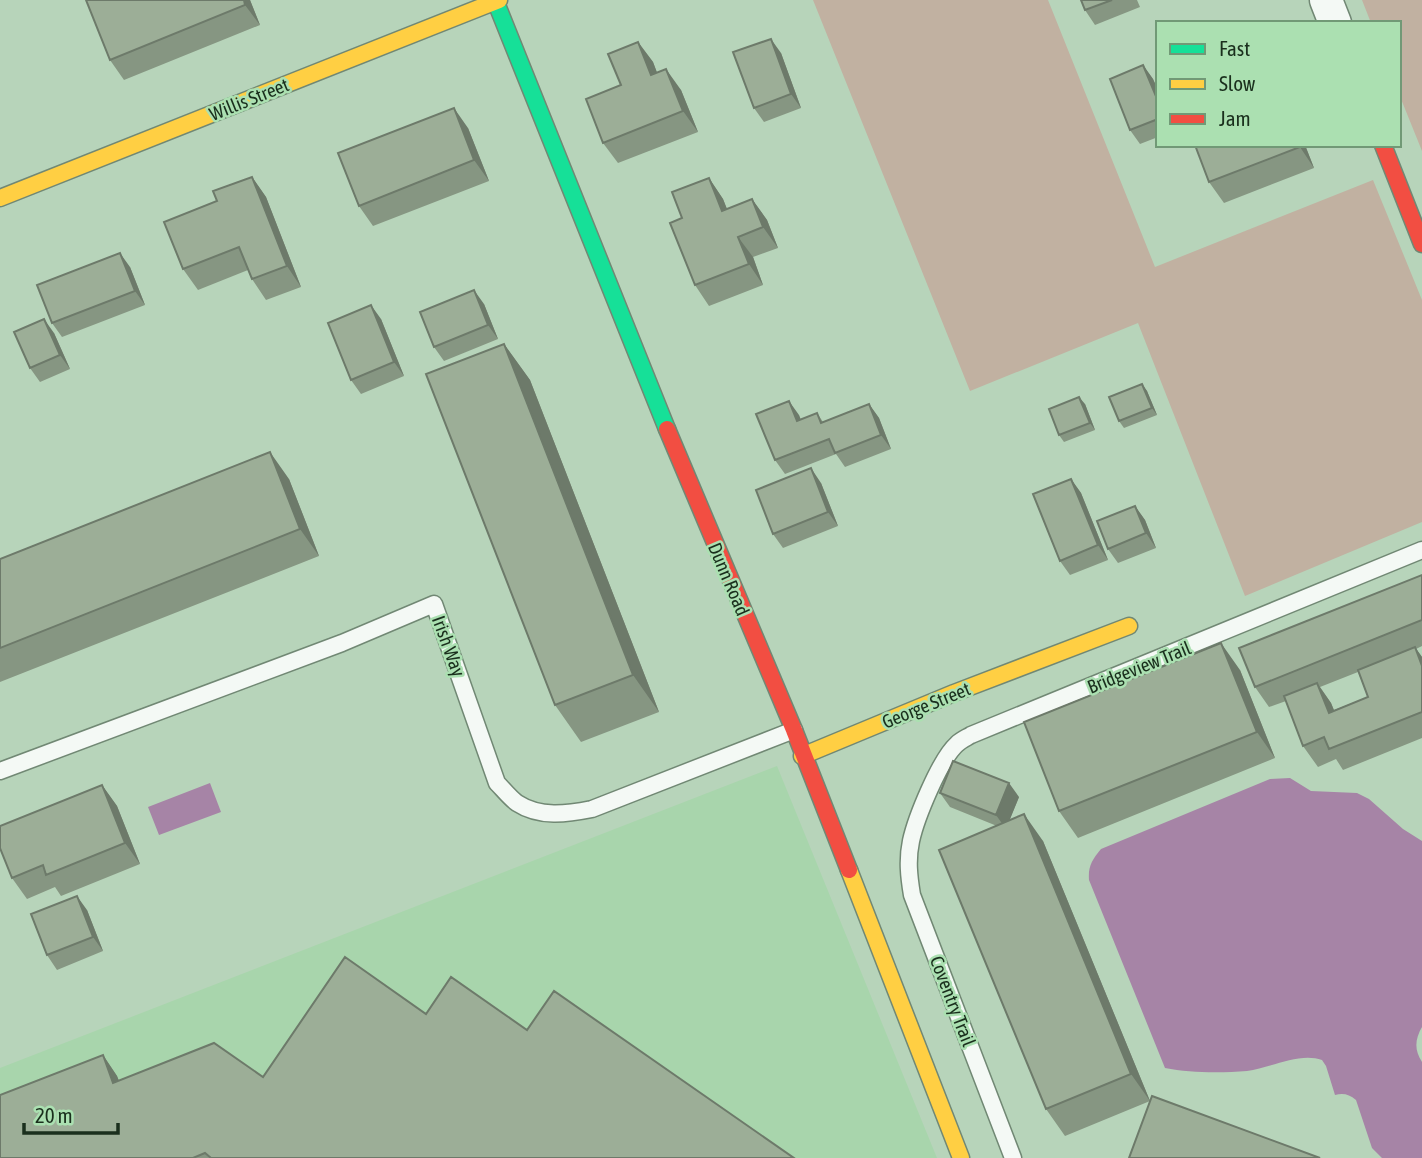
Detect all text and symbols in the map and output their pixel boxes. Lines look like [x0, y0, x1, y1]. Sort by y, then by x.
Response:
legend [1156, 21, 1401, 147]
text: Fast [1219, 36, 1250, 60]
text: Slow [1219, 71, 1256, 95]
street label: Willis Street [206, 73, 292, 125]
text: Jam [1219, 106, 1251, 130]
street label: Dunn Road [704, 539, 754, 619]
street label: Irish Way [428, 613, 470, 680]
street label: Bridgeview Trail [1084, 636, 1194, 698]
street label: George Street [879, 677, 973, 733]
street label: Coventry Trail [926, 953, 980, 1049]
scale bar [24, 1092, 119, 1136]
text: 20 m [35, 1103, 73, 1127]

